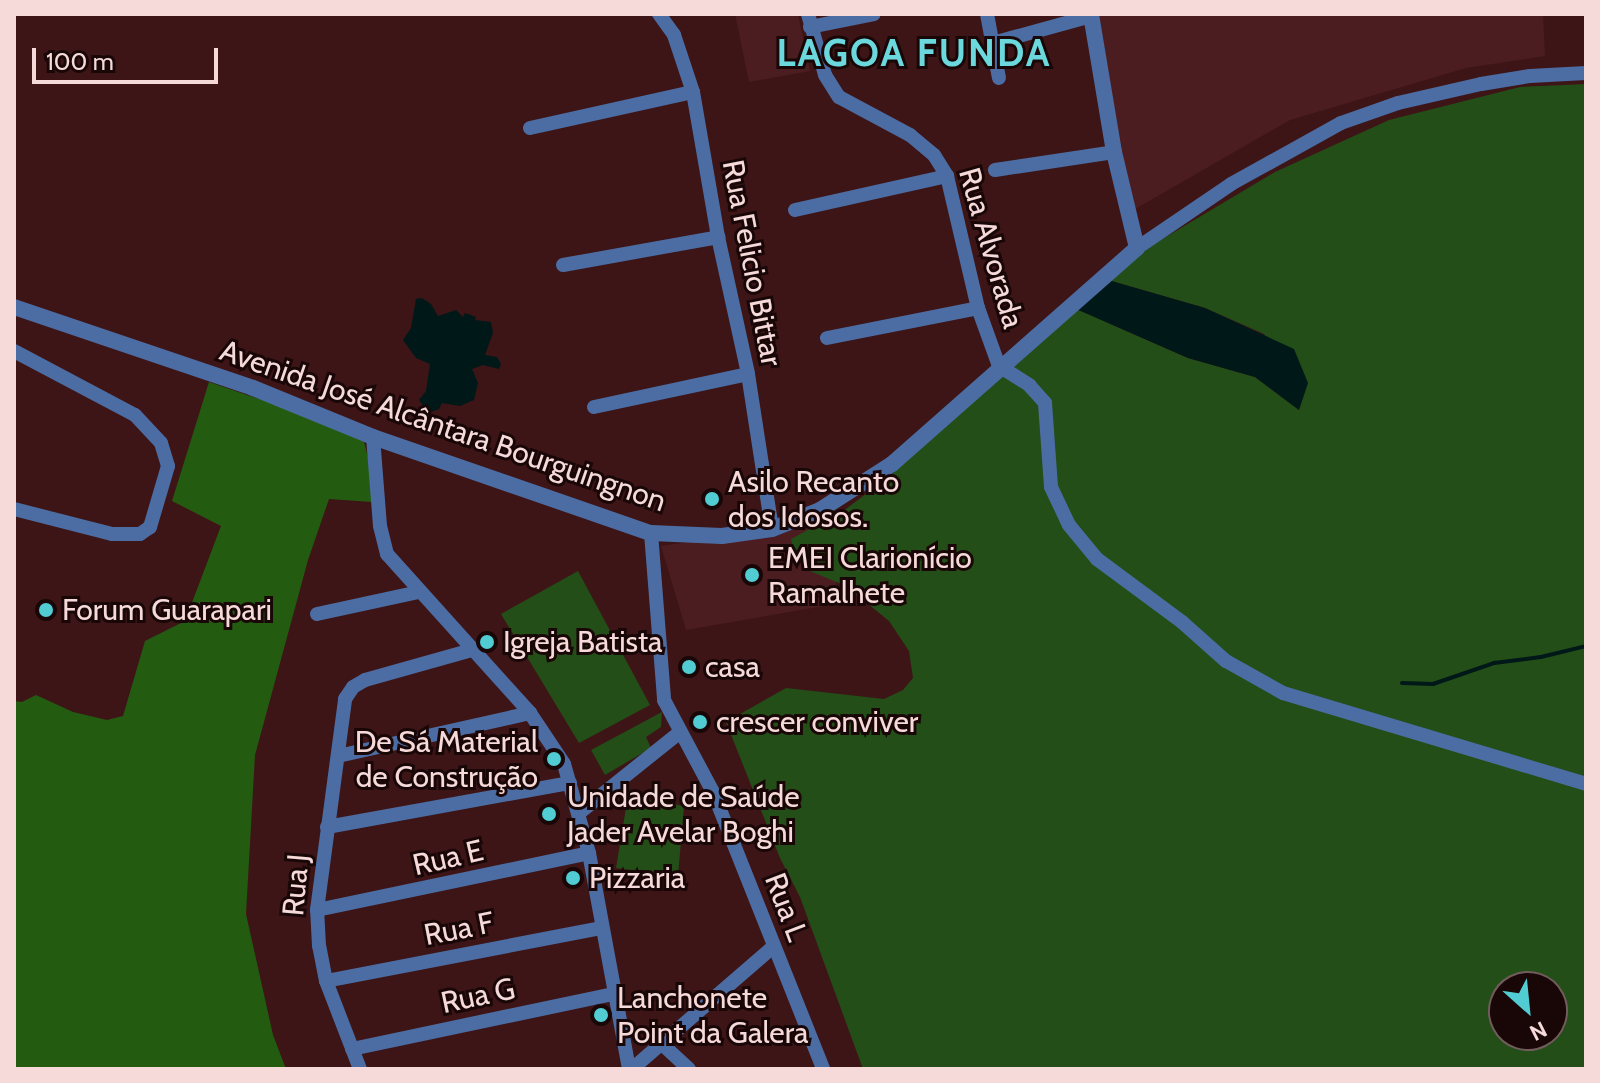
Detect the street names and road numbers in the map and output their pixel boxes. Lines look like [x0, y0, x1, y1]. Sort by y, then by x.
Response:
street label: Rua Felicio Bittar [714, 157, 790, 369]
street label: Rua Alvorada [951, 164, 1031, 332]
street label: Avenida José Alcântara Bourguingnon [215, 333, 671, 519]
street label: Rua E [409, 832, 487, 884]
street label: Rua J [275, 852, 317, 918]
street label: Rua L [757, 868, 815, 946]
street label: Rua F [421, 905, 497, 953]
street label: Rua G [438, 971, 518, 1021]

